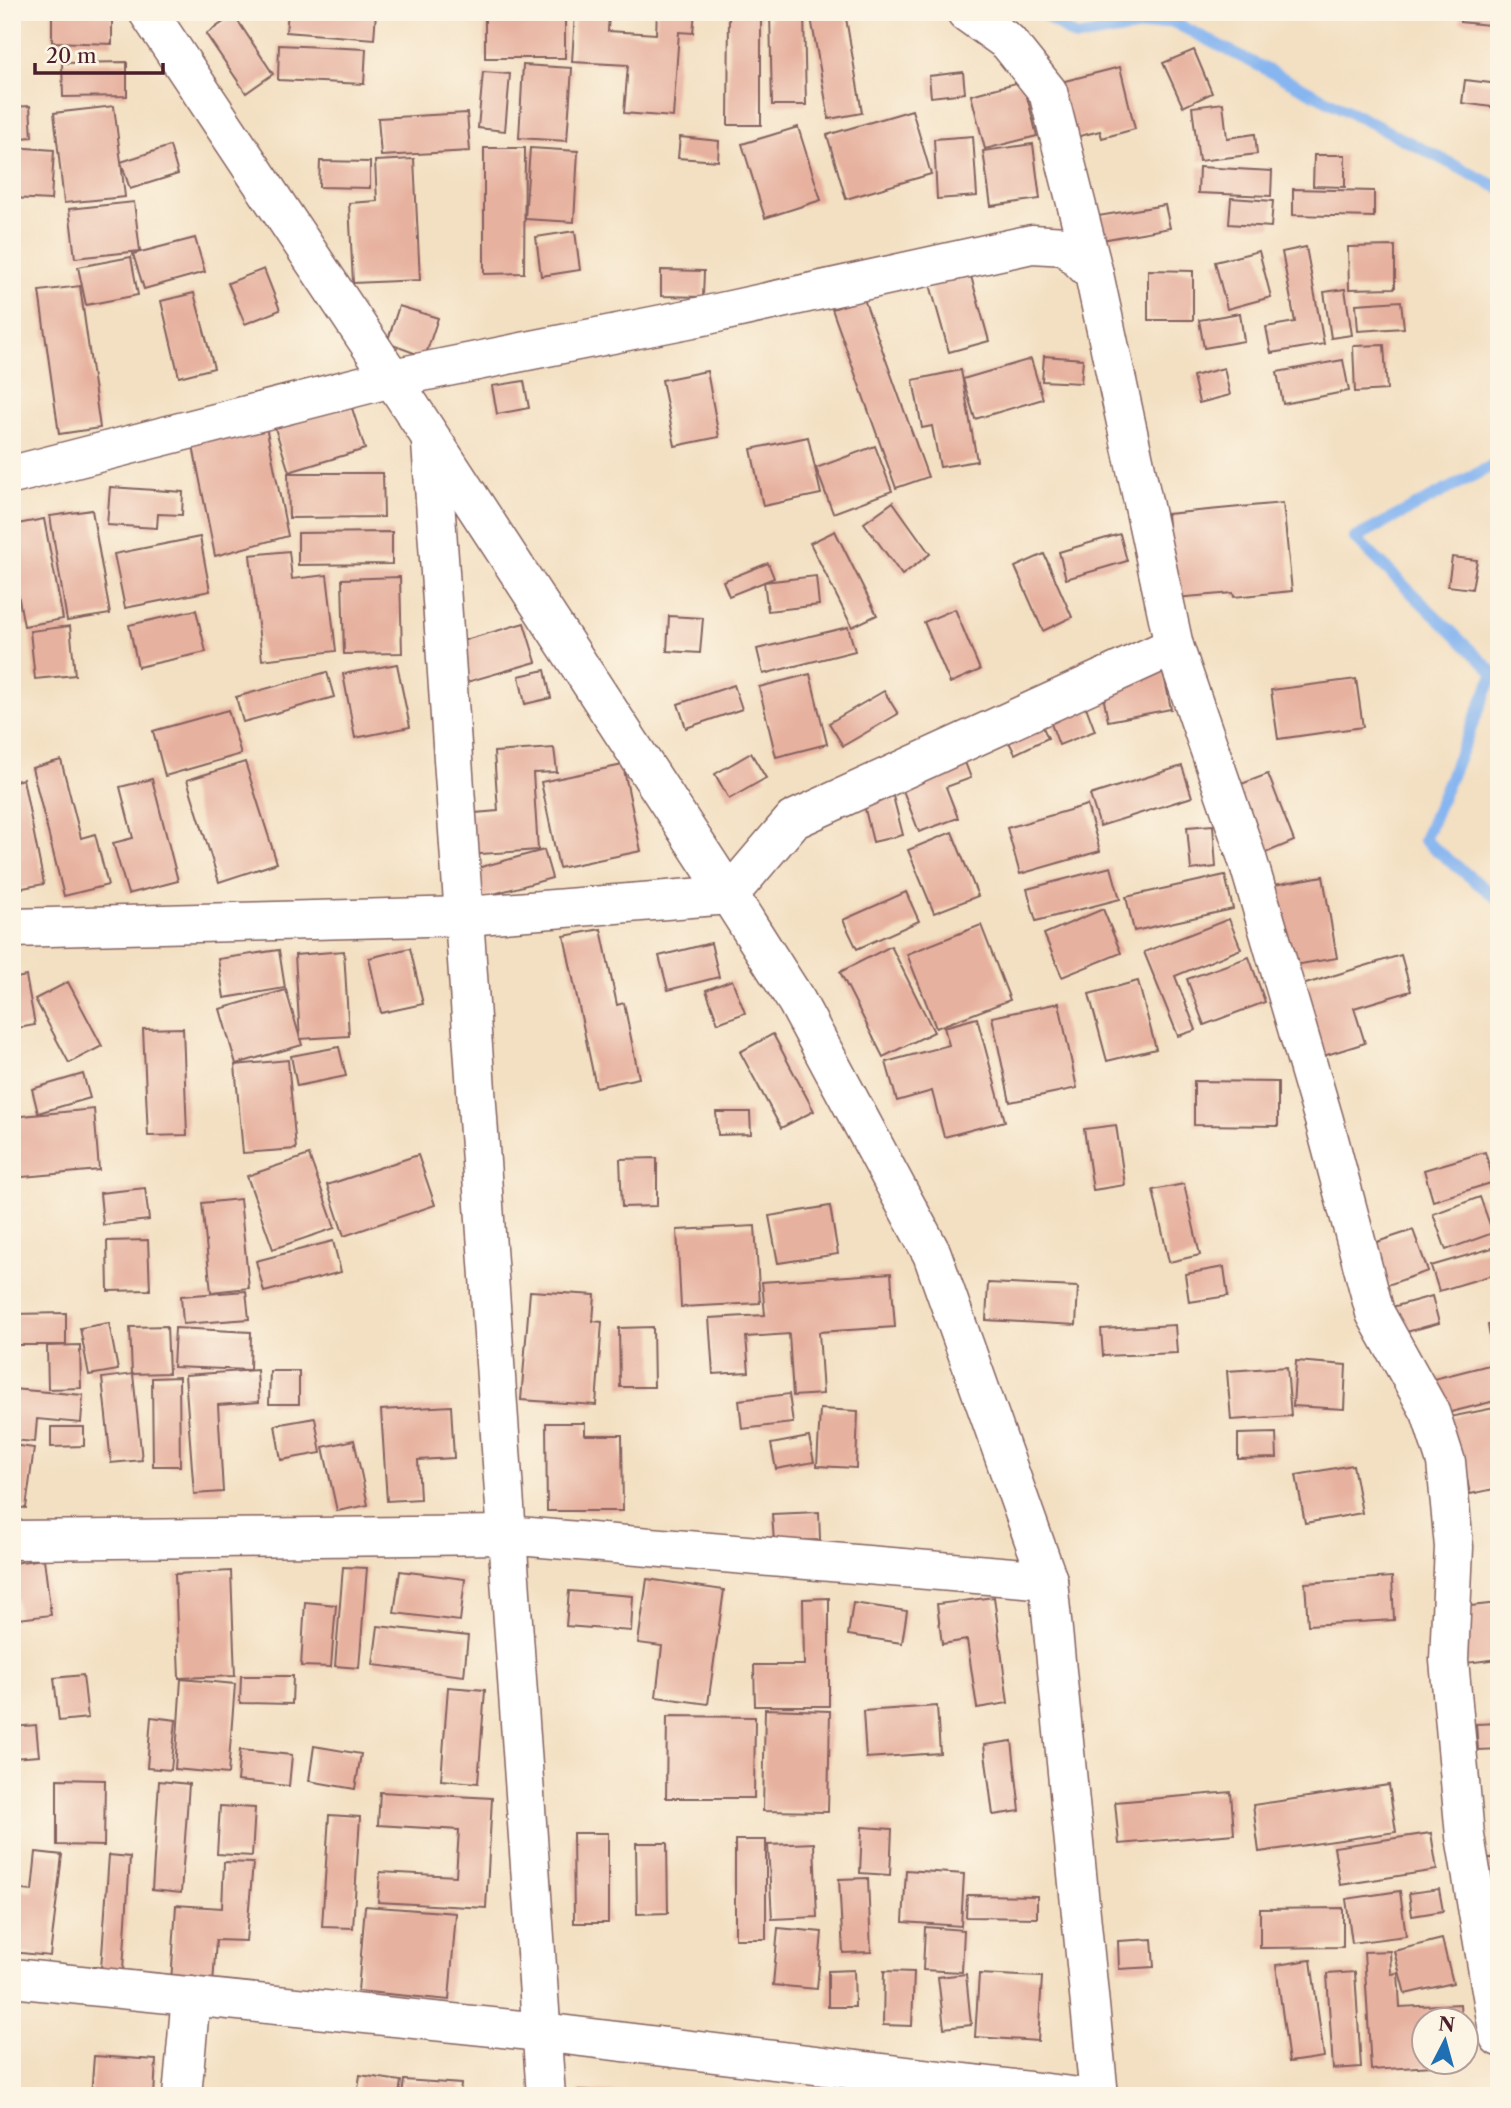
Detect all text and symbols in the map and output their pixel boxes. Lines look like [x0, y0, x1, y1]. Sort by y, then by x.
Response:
scale bar [35, 32, 163, 76]
text: 20 m [46, 43, 97, 68]
north arrow [1410, 2007, 1480, 2076]
text: N [1437, 2012, 1456, 2037]

